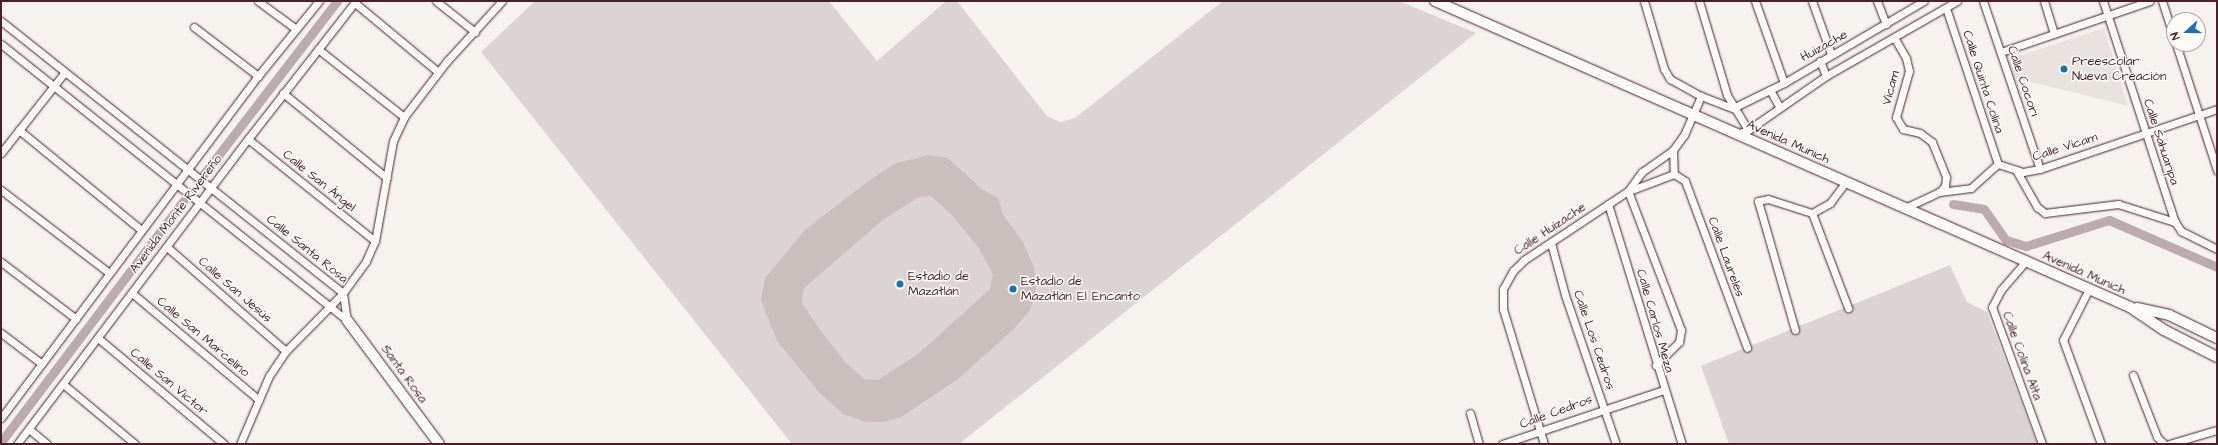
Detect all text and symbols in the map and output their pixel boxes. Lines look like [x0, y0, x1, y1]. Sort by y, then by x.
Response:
north arrow [2166, 12, 2206, 52]
street label: Huizache [1798, 27, 1850, 65]
street label: Calle Quinta Colina [1959, 29, 2007, 135]
text: N [2167, 30, 2184, 42]
street label: Calle Cocori [2004, 44, 2042, 118]
place label: Preescolar Nueva Creación [2072, 54, 2166, 85]
marker: Preescolar Nueva Creación [2059, 64, 2069, 74]
street label: Vicam [1879, 69, 1903, 107]
street label: Calle Sahuaripa [2140, 97, 2182, 187]
street label: Avenida Munich [1744, 117, 1832, 167]
street label: Calle Vícam [2031, 129, 2099, 165]
street label: Calle San Ángel [279, 147, 359, 215]
street label: Avenida Monte Rivereño [126, 152, 226, 276]
street label: Calle Huizache [1511, 199, 1589, 259]
street label: Calle Santa Rosa [263, 211, 351, 287]
street label: Calle Laureles [1704, 215, 1748, 299]
street label: Avenida Munich [2040, 248, 2128, 298]
street label: Calle San Jesús [195, 254, 275, 326]
street label: Calle Carlos Meza [1633, 267, 1677, 375]
place label: Estadio de Mazatlán [908, 269, 969, 300]
place label: Estadio de Mazatlán El Encanto [1021, 274, 1140, 305]
marker: Estadio de Mazatlán [895, 279, 905, 289]
marker: Estadio de Mazatlán El Encanto [1008, 284, 1018, 294]
street label: Calle Los Cedros [1570, 288, 1618, 392]
street label: Calle San Marcelino [153, 294, 253, 380]
street label: Calle Colina Alta [1999, 310, 2045, 402]
street label: Santa Rosa [378, 342, 430, 406]
street label: Calle San Victor [127, 345, 211, 419]
street label: Calle Cedros [1518, 392, 1594, 432]

